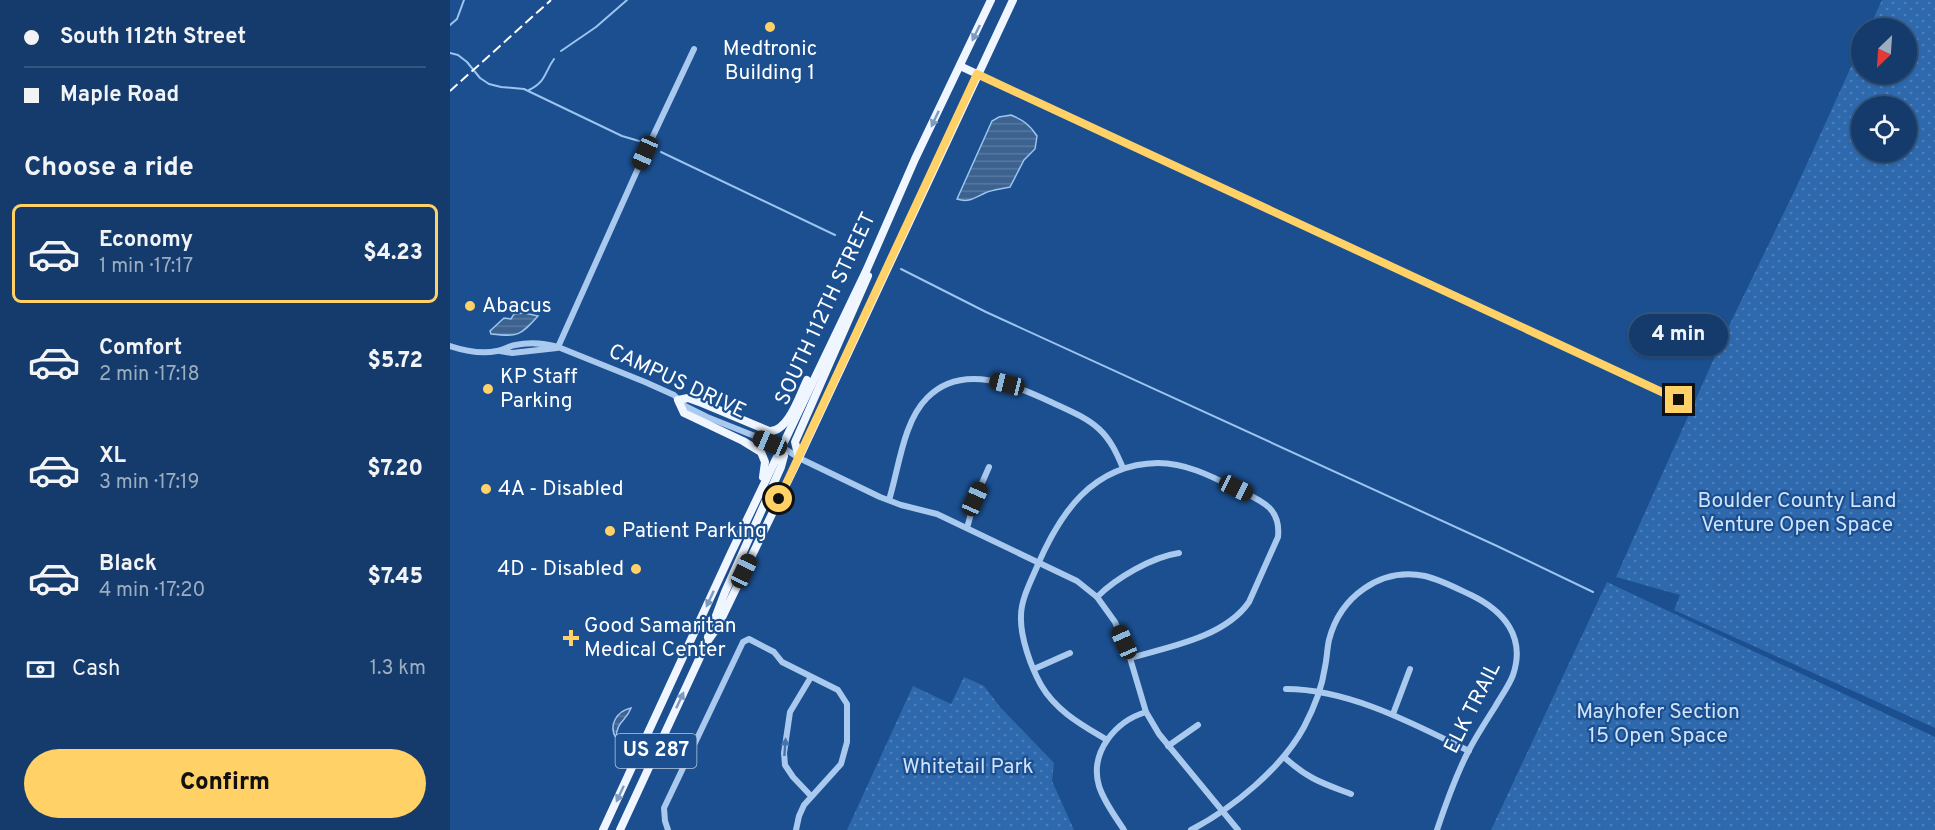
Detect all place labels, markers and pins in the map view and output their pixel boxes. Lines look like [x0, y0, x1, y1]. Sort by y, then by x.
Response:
marker: Medtronic Building 1 [763, 20, 777, 34]
place label: Medtronic Building 1 [723, 36, 817, 87]
place label: Abacus [482, 293, 552, 320]
marker: Abacus [463, 299, 477, 313]
place label: KP Staff Parking [500, 364, 577, 415]
marker: KP Staff Parking [481, 382, 495, 396]
place label: 4A - Disabled [498, 476, 623, 503]
marker: 4A - Disabled [479, 482, 493, 496]
place label: Patient Parking [622, 518, 767, 545]
marker: Patient Parking [603, 524, 617, 538]
place label: 4D - Disabled [497, 556, 624, 583]
marker: 4D - Disabled [629, 562, 643, 576]
place label: Good Samaritan Medical Center [584, 613, 737, 664]
marker: Good Samaritan Medical Center [562, 629, 580, 647]

